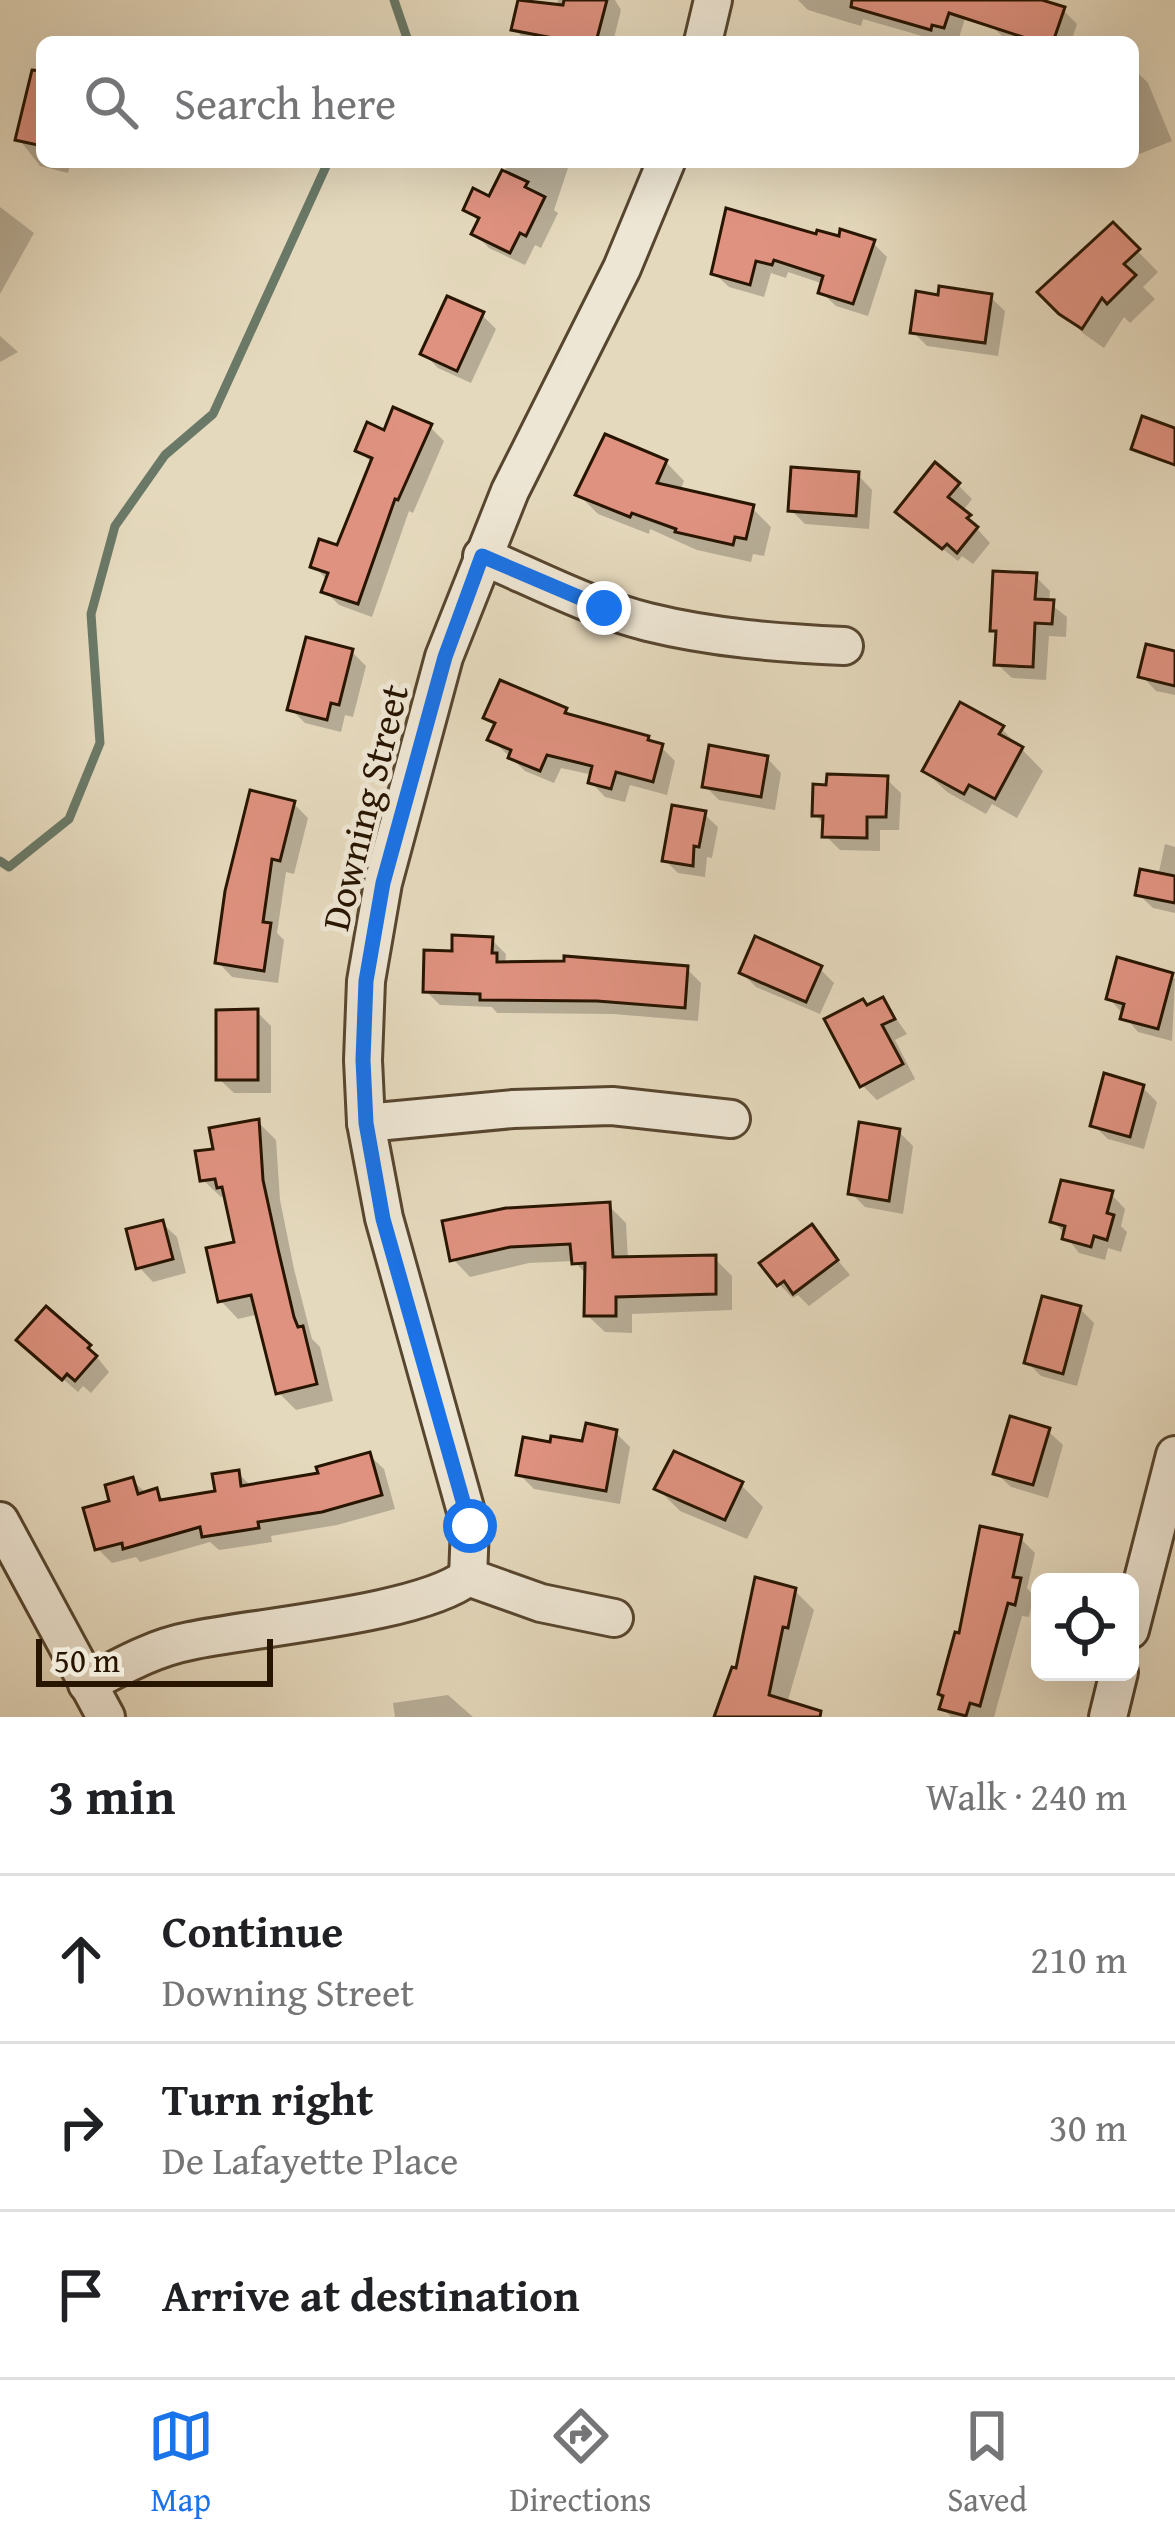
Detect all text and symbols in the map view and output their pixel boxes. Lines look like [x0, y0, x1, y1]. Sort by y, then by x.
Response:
search box [36, 36, 1139, 168]
icon: search [78, 69, 144, 135]
text: Search here [174, 70, 396, 135]
route end [577, 581, 631, 635]
street label: Downing Street [306, 678, 422, 936]
route start [443, 1499, 497, 1553]
map controls [1031, 1573, 1139, 1681]
button: locate [1031, 1573, 1139, 1681]
scale bar [36, 1633, 273, 1686]
text: 50 m [54, 1636, 120, 1684]
text: 3 min [48, 1758, 175, 1833]
text: Walk · 240 m [926, 1767, 1127, 1824]
text: Continue [162, 1898, 343, 1963]
icon: ahead [48, 1926, 114, 1992]
text: 210 m [1030, 1930, 1127, 1987]
text: Downing Street [162, 1963, 414, 2020]
text: Turn right [162, 2066, 374, 2131]
icon: right [48, 2094, 114, 2160]
text: 30 m [1049, 2098, 1127, 2155]
text: De Lafayette Place [162, 2131, 458, 2188]
icon: arrive [48, 2262, 114, 2328]
text: Arrive at destination [162, 2262, 580, 2327]
tab: Map [148, 2403, 214, 2523]
tab: Directions [510, 2403, 651, 2523]
tab: Saved [947, 2403, 1027, 2523]

